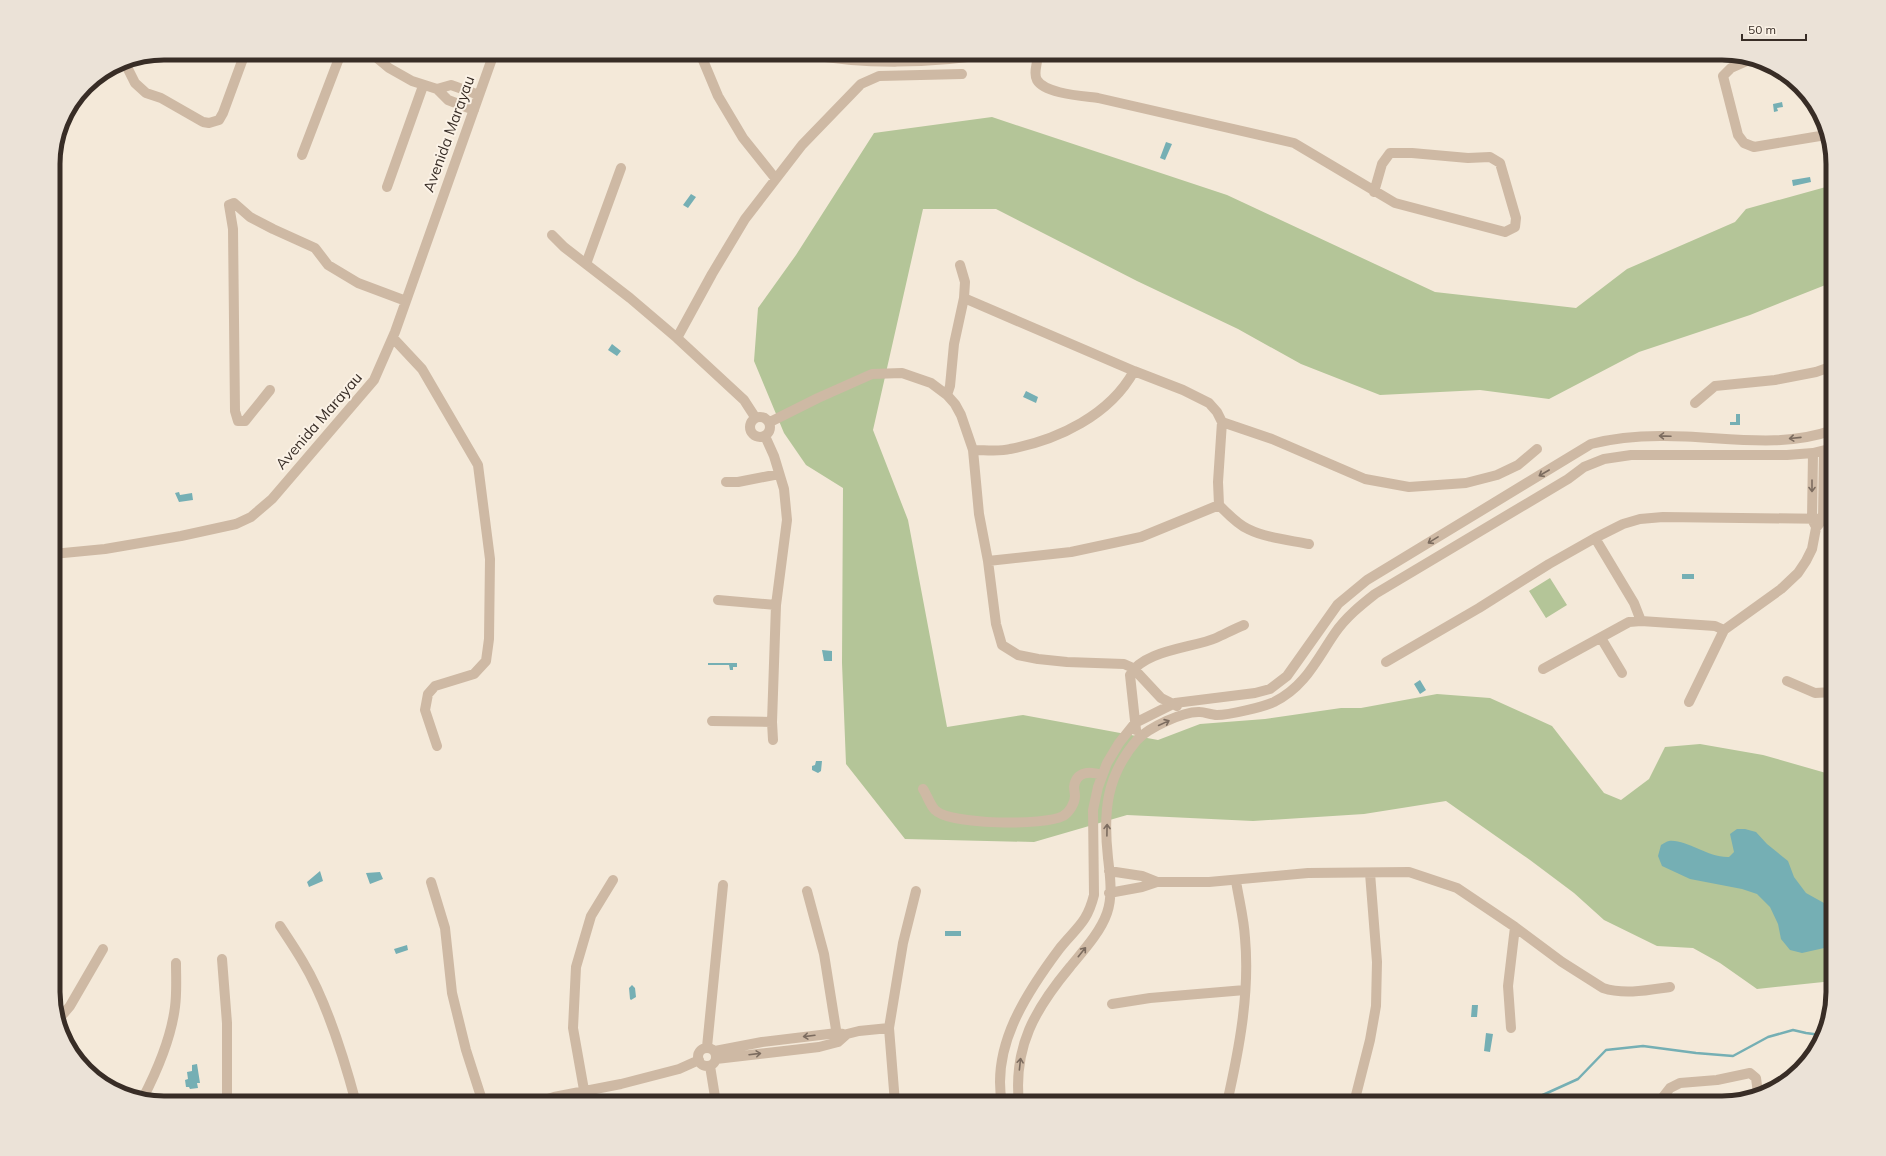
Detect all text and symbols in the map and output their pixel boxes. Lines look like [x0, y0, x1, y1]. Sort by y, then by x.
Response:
scale bar [1742, 16, 1806, 42]
text: 50 m [1748, 22, 1776, 37]
street label: Avenida Marayau [419, 73, 478, 195]
street label: Avenida Marayau [271, 368, 366, 473]
one-way arrow [1659, 432, 1672, 440]
one-way arrow [1789, 435, 1802, 442]
one-way arrow [1538, 470, 1550, 478]
one-way arrow [1808, 479, 1816, 492]
one-way arrow [1428, 536, 1439, 544]
one-way arrow [1158, 719, 1170, 726]
one-way arrow [1103, 824, 1110, 837]
one-way arrow [1077, 947, 1086, 958]
one-way arrow [803, 1032, 816, 1040]
one-way arrow [748, 1050, 761, 1058]
one-way arrow [1016, 1058, 1024, 1071]

